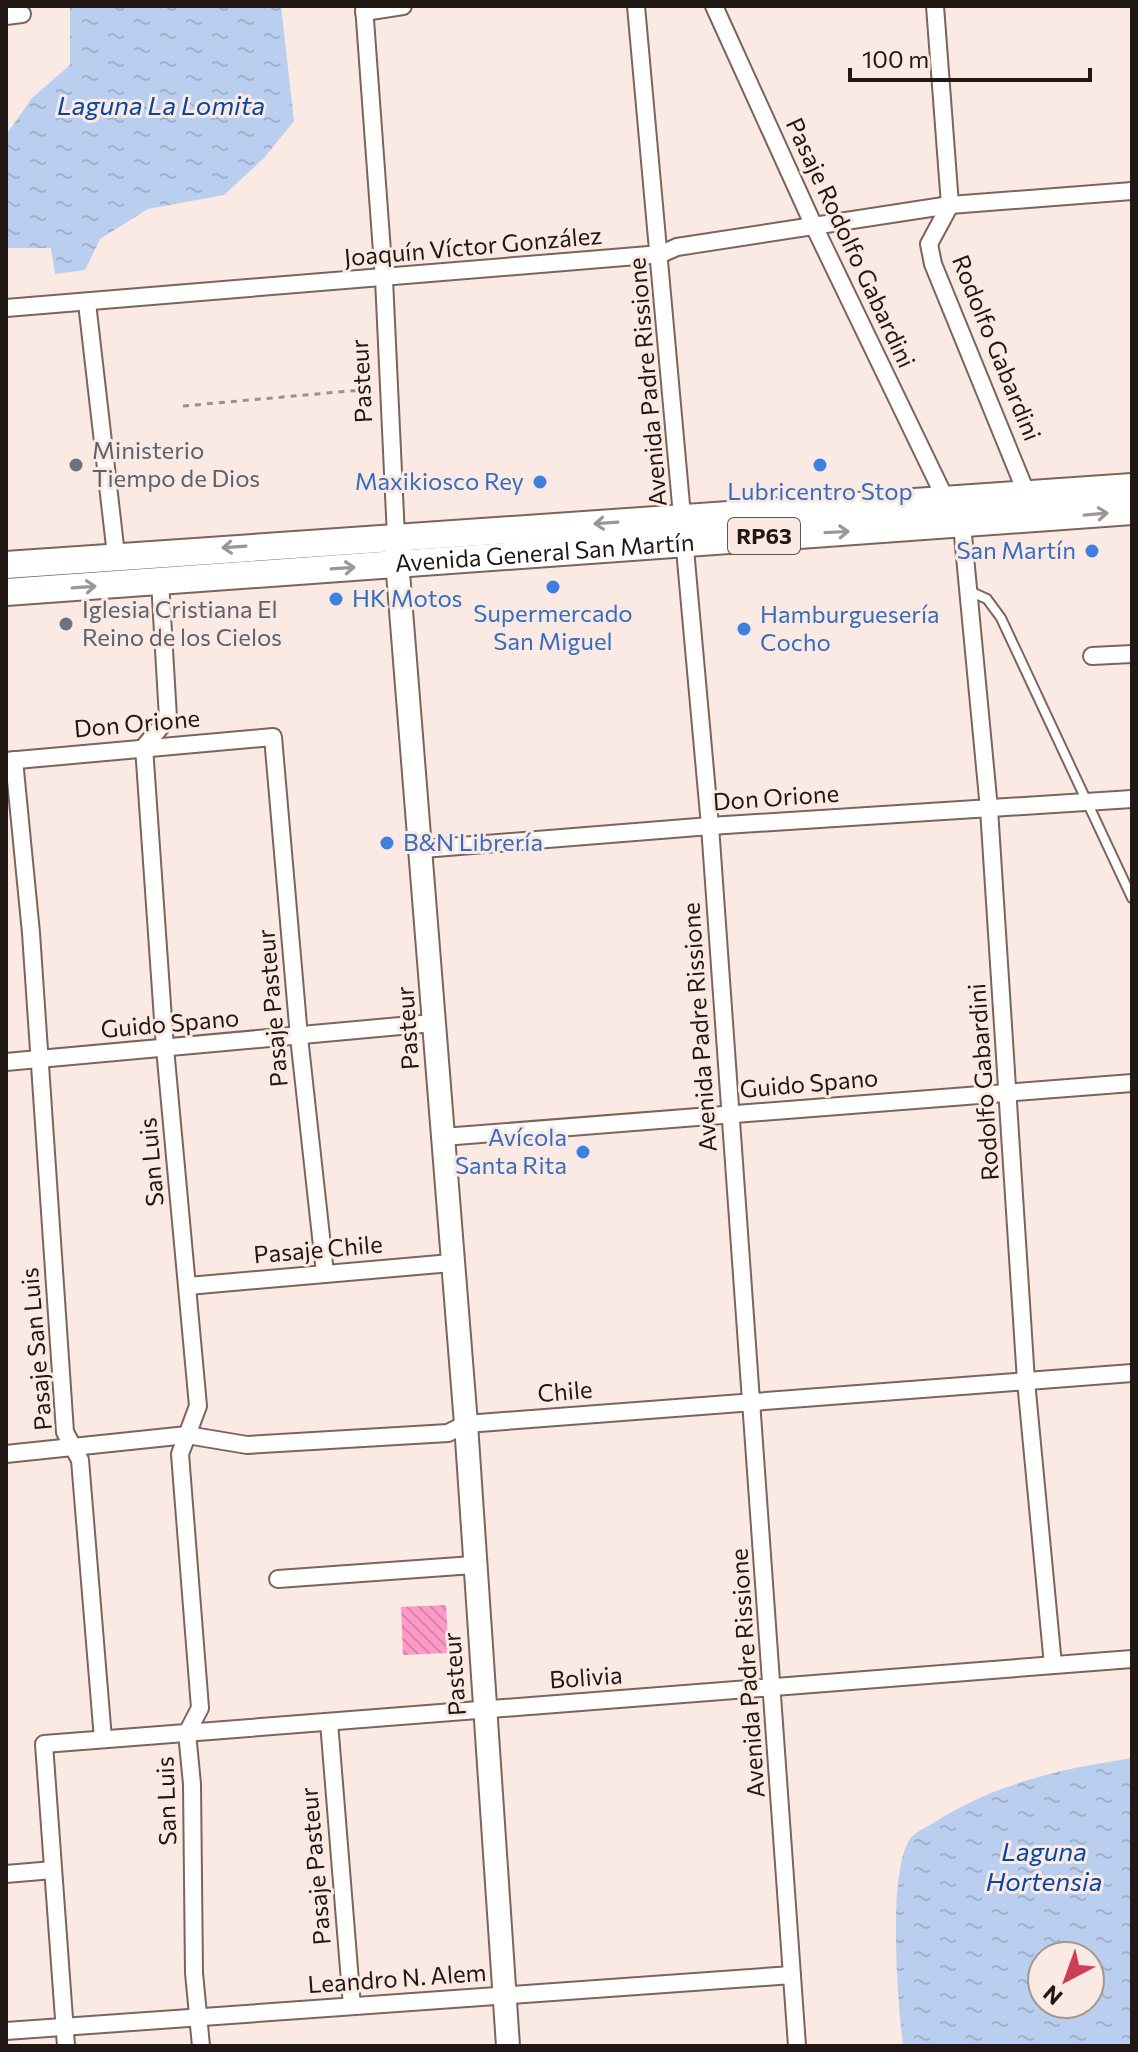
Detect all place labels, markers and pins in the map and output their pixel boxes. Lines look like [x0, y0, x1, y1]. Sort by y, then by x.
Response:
place label: Ministerio Tiempo de Dios [92, 435, 260, 492]
marker: Ministerio Tiempo de Dios [67, 456, 85, 474]
marker: Lubricentro Stop [811, 456, 829, 474]
place label: Maxikiosco Rey [355, 466, 524, 495]
marker: Maxikiosco Rey [531, 473, 549, 491]
place label: Lubricentro Stop [727, 476, 913, 505]
place label: San Martín [956, 535, 1076, 564]
marker: San Martín [1083, 542, 1101, 560]
marker: Supermercado San Miguel [544, 578, 562, 596]
place label: HK Motos [352, 583, 462, 612]
marker: HK Motos [327, 590, 345, 608]
place label: Iglesia Cristiana El Reino de los Cielos [82, 594, 282, 651]
place label: Supermercado San Miguel [473, 598, 633, 655]
place label: Hamburguesería Cocho [760, 599, 940, 656]
marker: Iglesia Cristiana El Reino de los Cielos [57, 615, 75, 633]
marker: Hamburguesería Cocho [735, 620, 753, 638]
place label: B&N Librería [403, 827, 543, 856]
marker: B&N Librería [378, 834, 396, 852]
place label: Avícola Santa Rita [455, 1122, 567, 1179]
marker: Avícola Santa Rita [574, 1143, 592, 1161]

